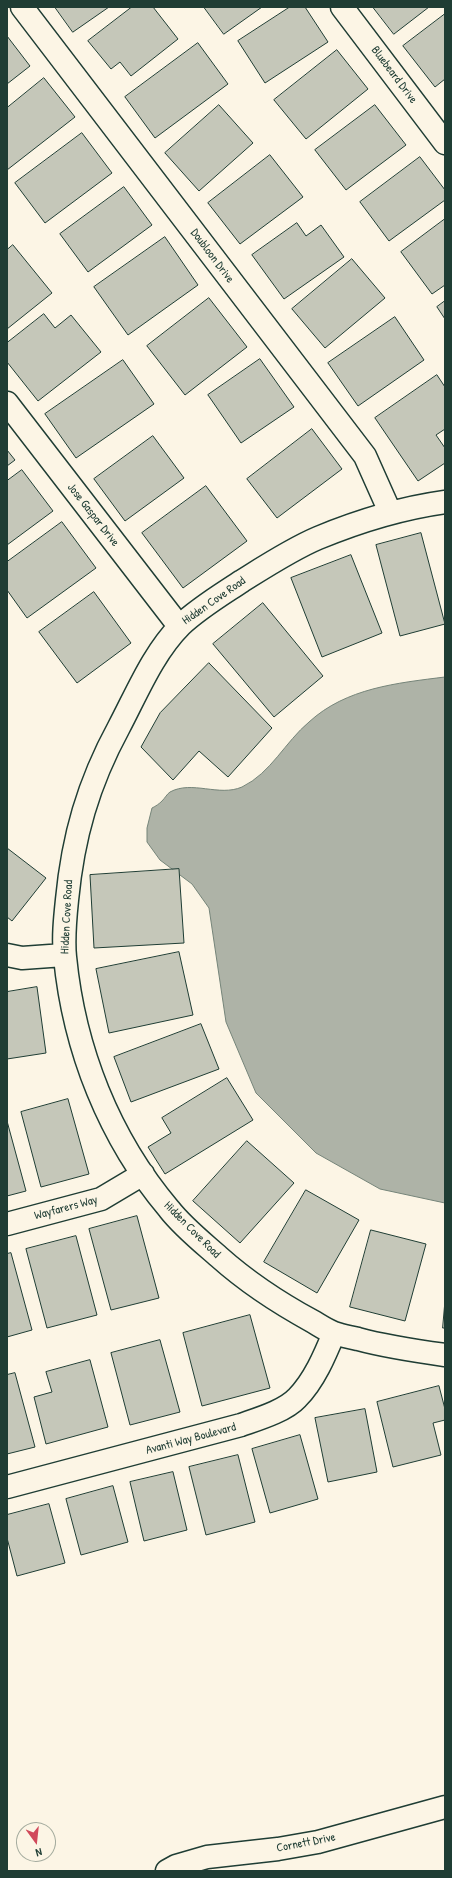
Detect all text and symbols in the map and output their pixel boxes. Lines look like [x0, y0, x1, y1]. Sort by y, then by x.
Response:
street label: Bluebeard Drive [368, 44, 420, 106]
street label: Doubloon Drive [187, 226, 237, 286]
street label: Jose Gaspar Drive [64, 480, 122, 550]
street label: Hidden Cove Road [180, 574, 248, 628]
street label: Hidden Cove Road [58, 880, 76, 954]
street label: Wayfarers Way [33, 1193, 99, 1223]
street label: Hidden Cove Road [161, 1199, 223, 1261]
street label: Avanti Way Boulevard [144, 1420, 238, 1458]
north arrow [16, 1822, 56, 1862]
street label: Cornett Drive [275, 1830, 337, 1856]
text: N [34, 1845, 43, 1860]

